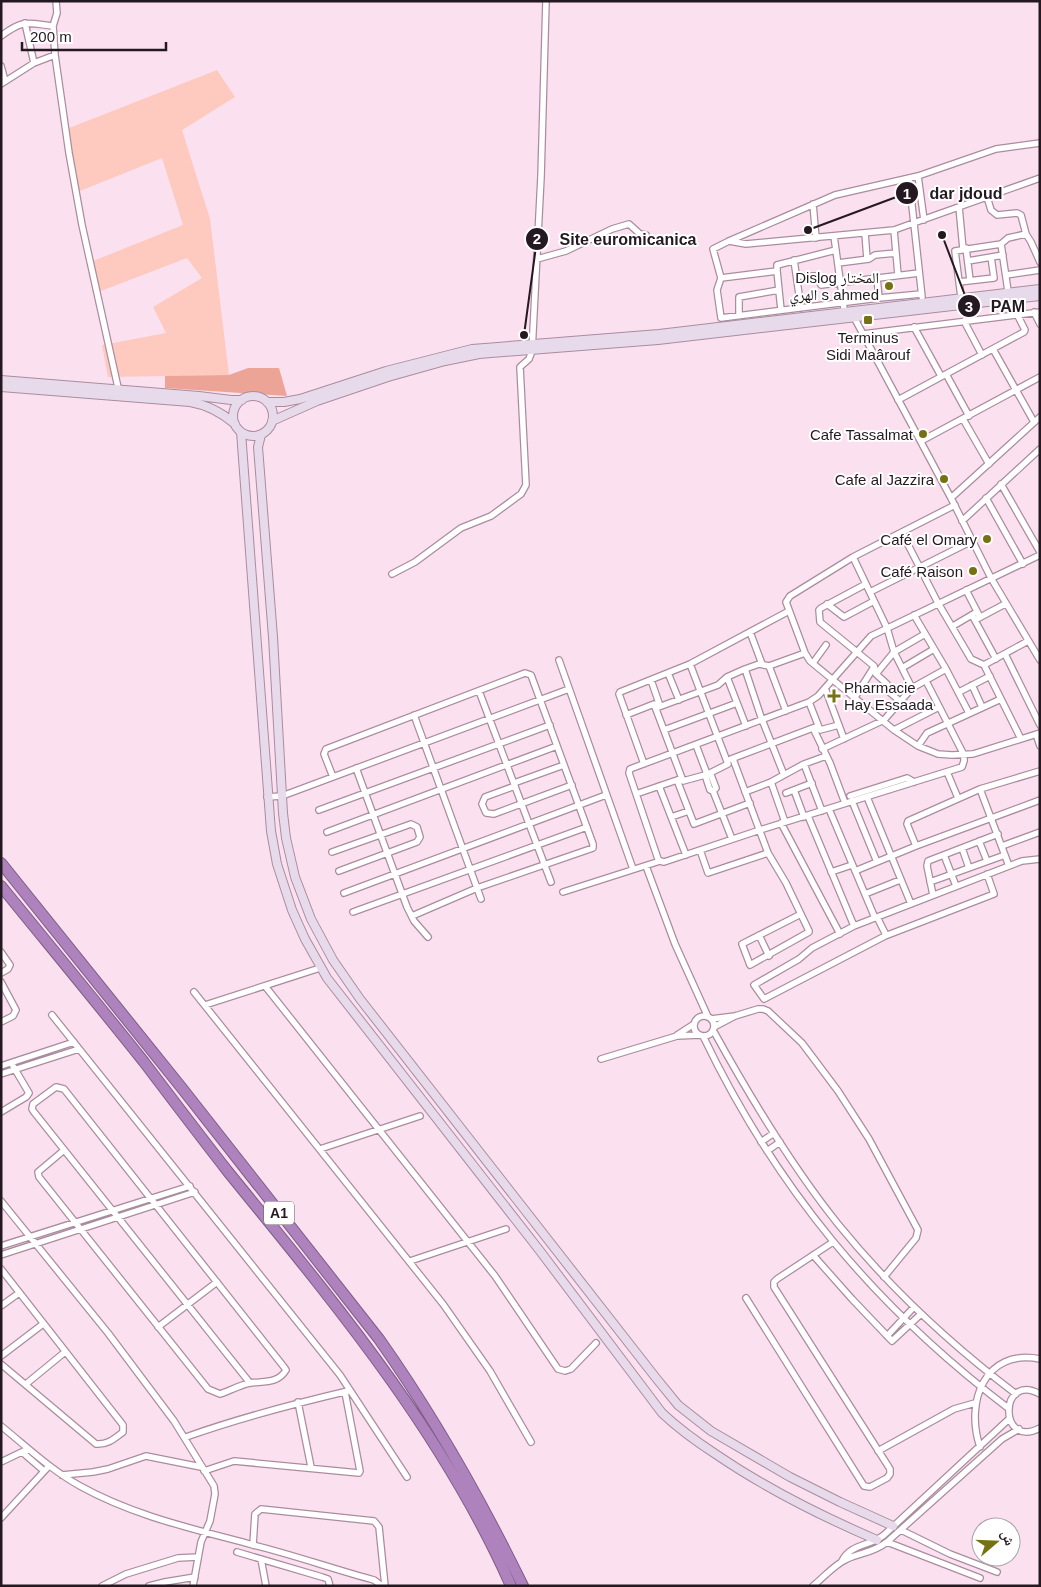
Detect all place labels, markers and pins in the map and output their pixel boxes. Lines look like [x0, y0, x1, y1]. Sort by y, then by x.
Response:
callout: dar jdoud [895, 178, 1013, 209]
callout: Site euromicanica [525, 224, 707, 255]
place label: Dislog المختار الهري s ahmed [790, 269, 879, 306]
marker: Dislog المختار الهري s ahmed [883, 280, 895, 292]
callout: PAM [956, 291, 1035, 322]
marker: Terminus Sidi Maârouf [862, 314, 874, 326]
place label: Terminus Sidi Maârouf [826, 329, 911, 363]
place label: Cafe Tassalmat [810, 426, 914, 443]
marker: Cafe Tassalmat [917, 428, 929, 440]
place label: Cafe al Jazzira [835, 471, 935, 488]
marker: Cafe al Jazzira [938, 473, 950, 485]
place label: Café el Omary [880, 531, 977, 548]
marker: Café el Omary [981, 533, 993, 545]
place label: Café Raison [880, 563, 963, 580]
marker: Café Raison [967, 565, 979, 577]
place label: Pharmacie Hay Essaada [844, 679, 934, 713]
marker: Pharmacie Hay Essaada [828, 690, 840, 702]

